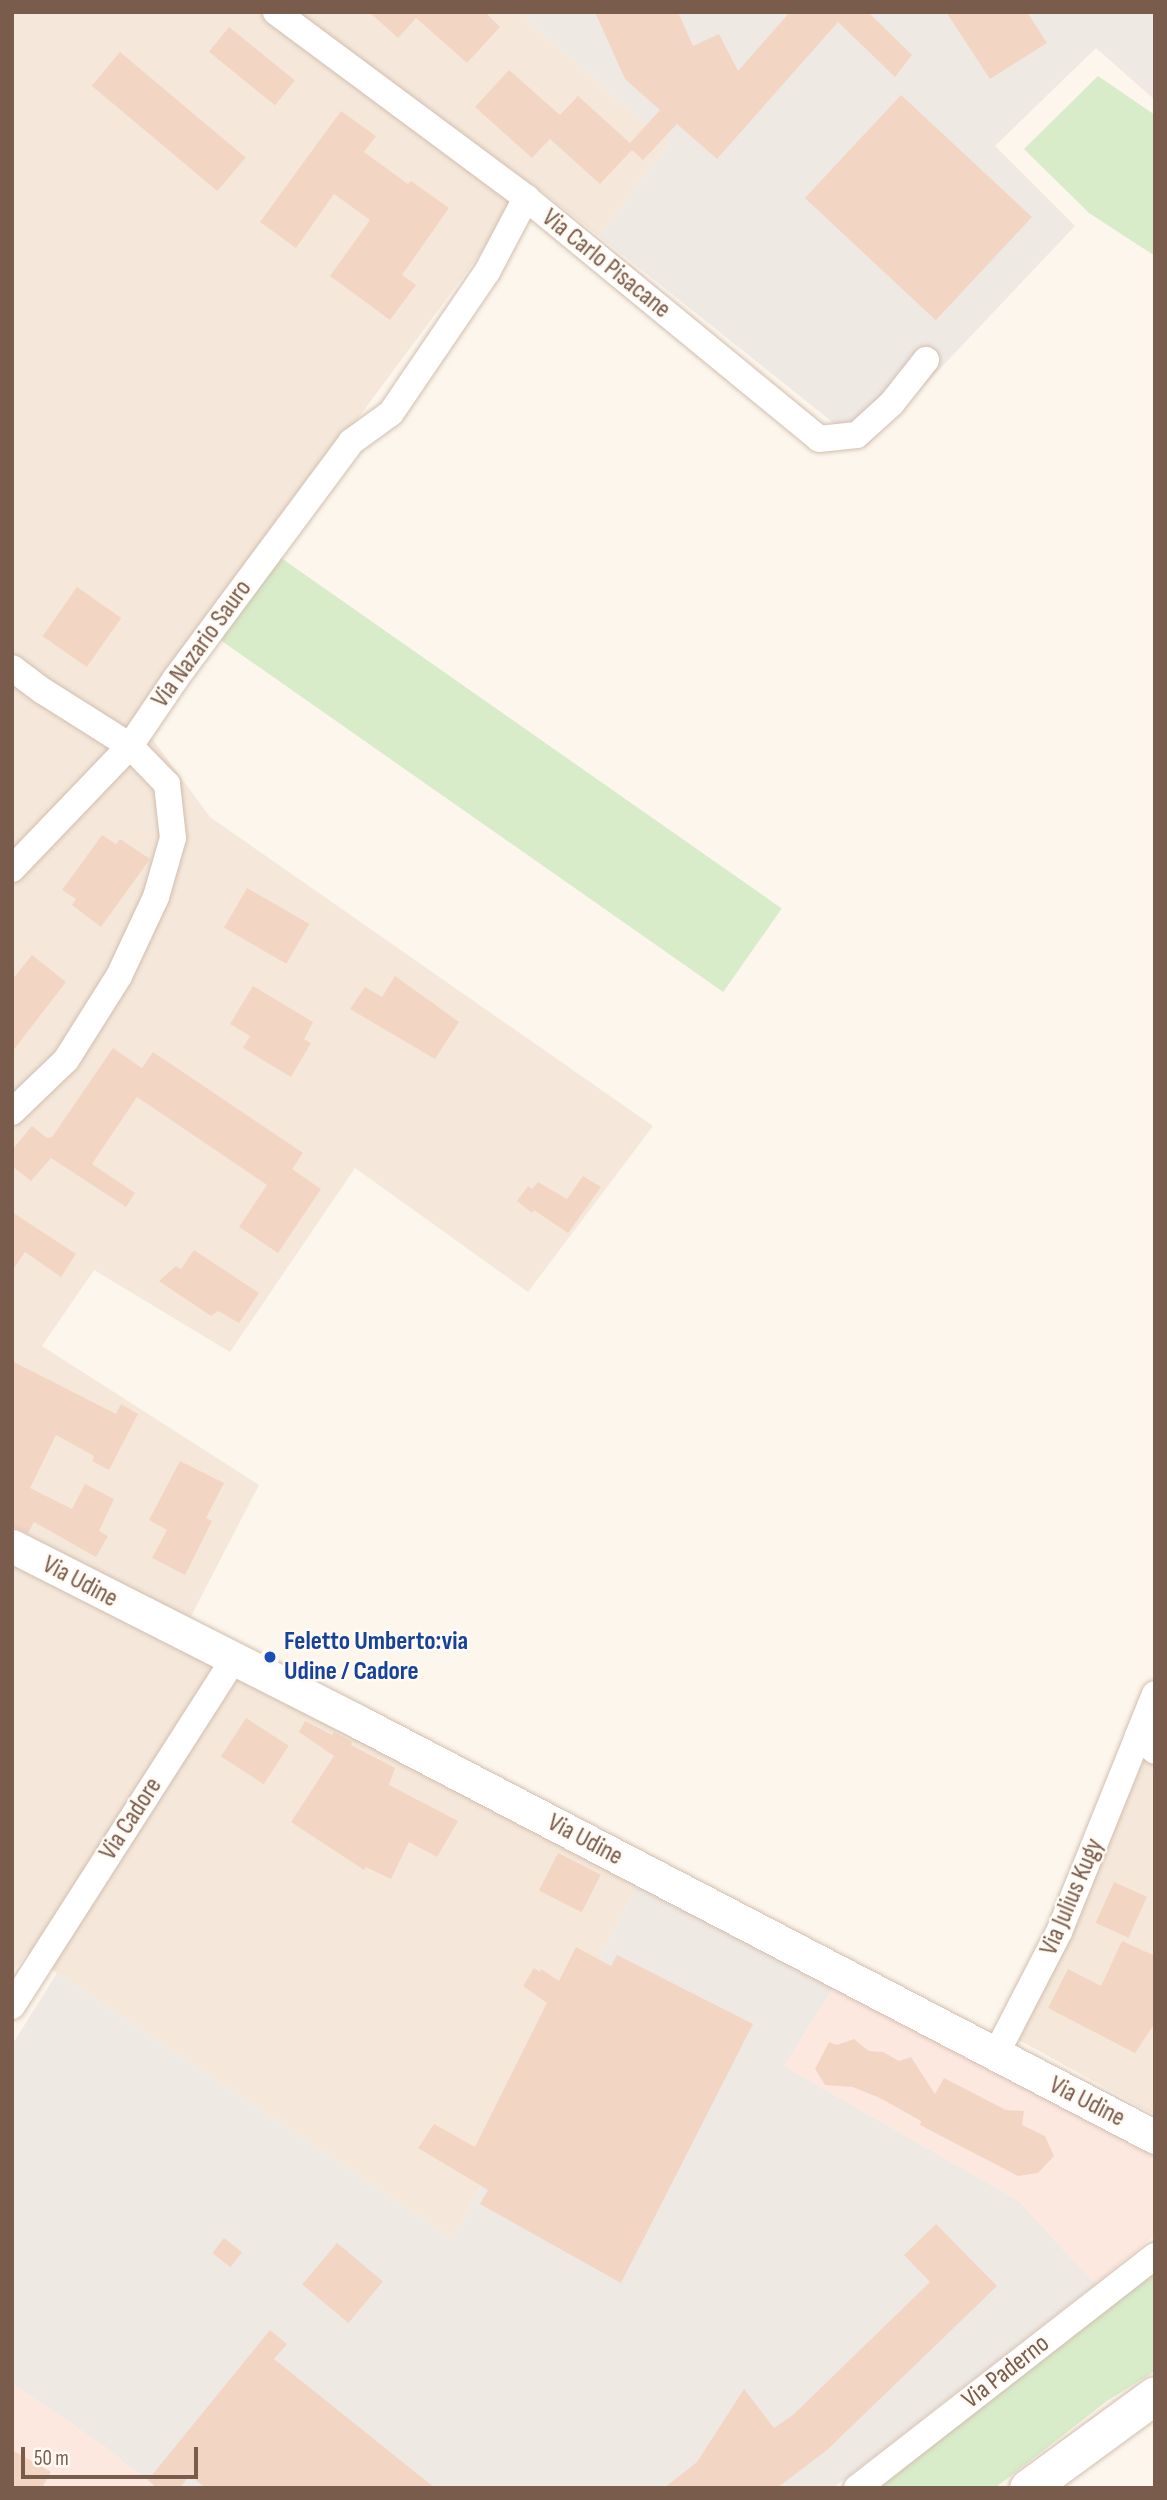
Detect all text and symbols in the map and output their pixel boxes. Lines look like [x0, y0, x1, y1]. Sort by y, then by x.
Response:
street label: Via Carlo Pisacane [535, 203, 677, 325]
street label: Via Nazario Sauro [145, 574, 259, 714]
street label: Via Udine [37, 1549, 123, 1615]
place label: Feletto Umberto:via Udine / Cadore [284, 1626, 468, 1688]
marker: Feletto Umberto:via Udine / Cadore [262, 1649, 278, 1665]
street label: Via Cadore [93, 1772, 169, 1866]
street label: Via Udine [542, 1807, 628, 1873]
street label: Via Julius Kugy [1033, 1834, 1111, 1960]
street label: Via Udine [1044, 2070, 1130, 2134]
street label: Via Paderno [956, 2328, 1056, 2416]
scale bar [24, 2434, 201, 2478]
text: 50 m [34, 2446, 69, 2471]

